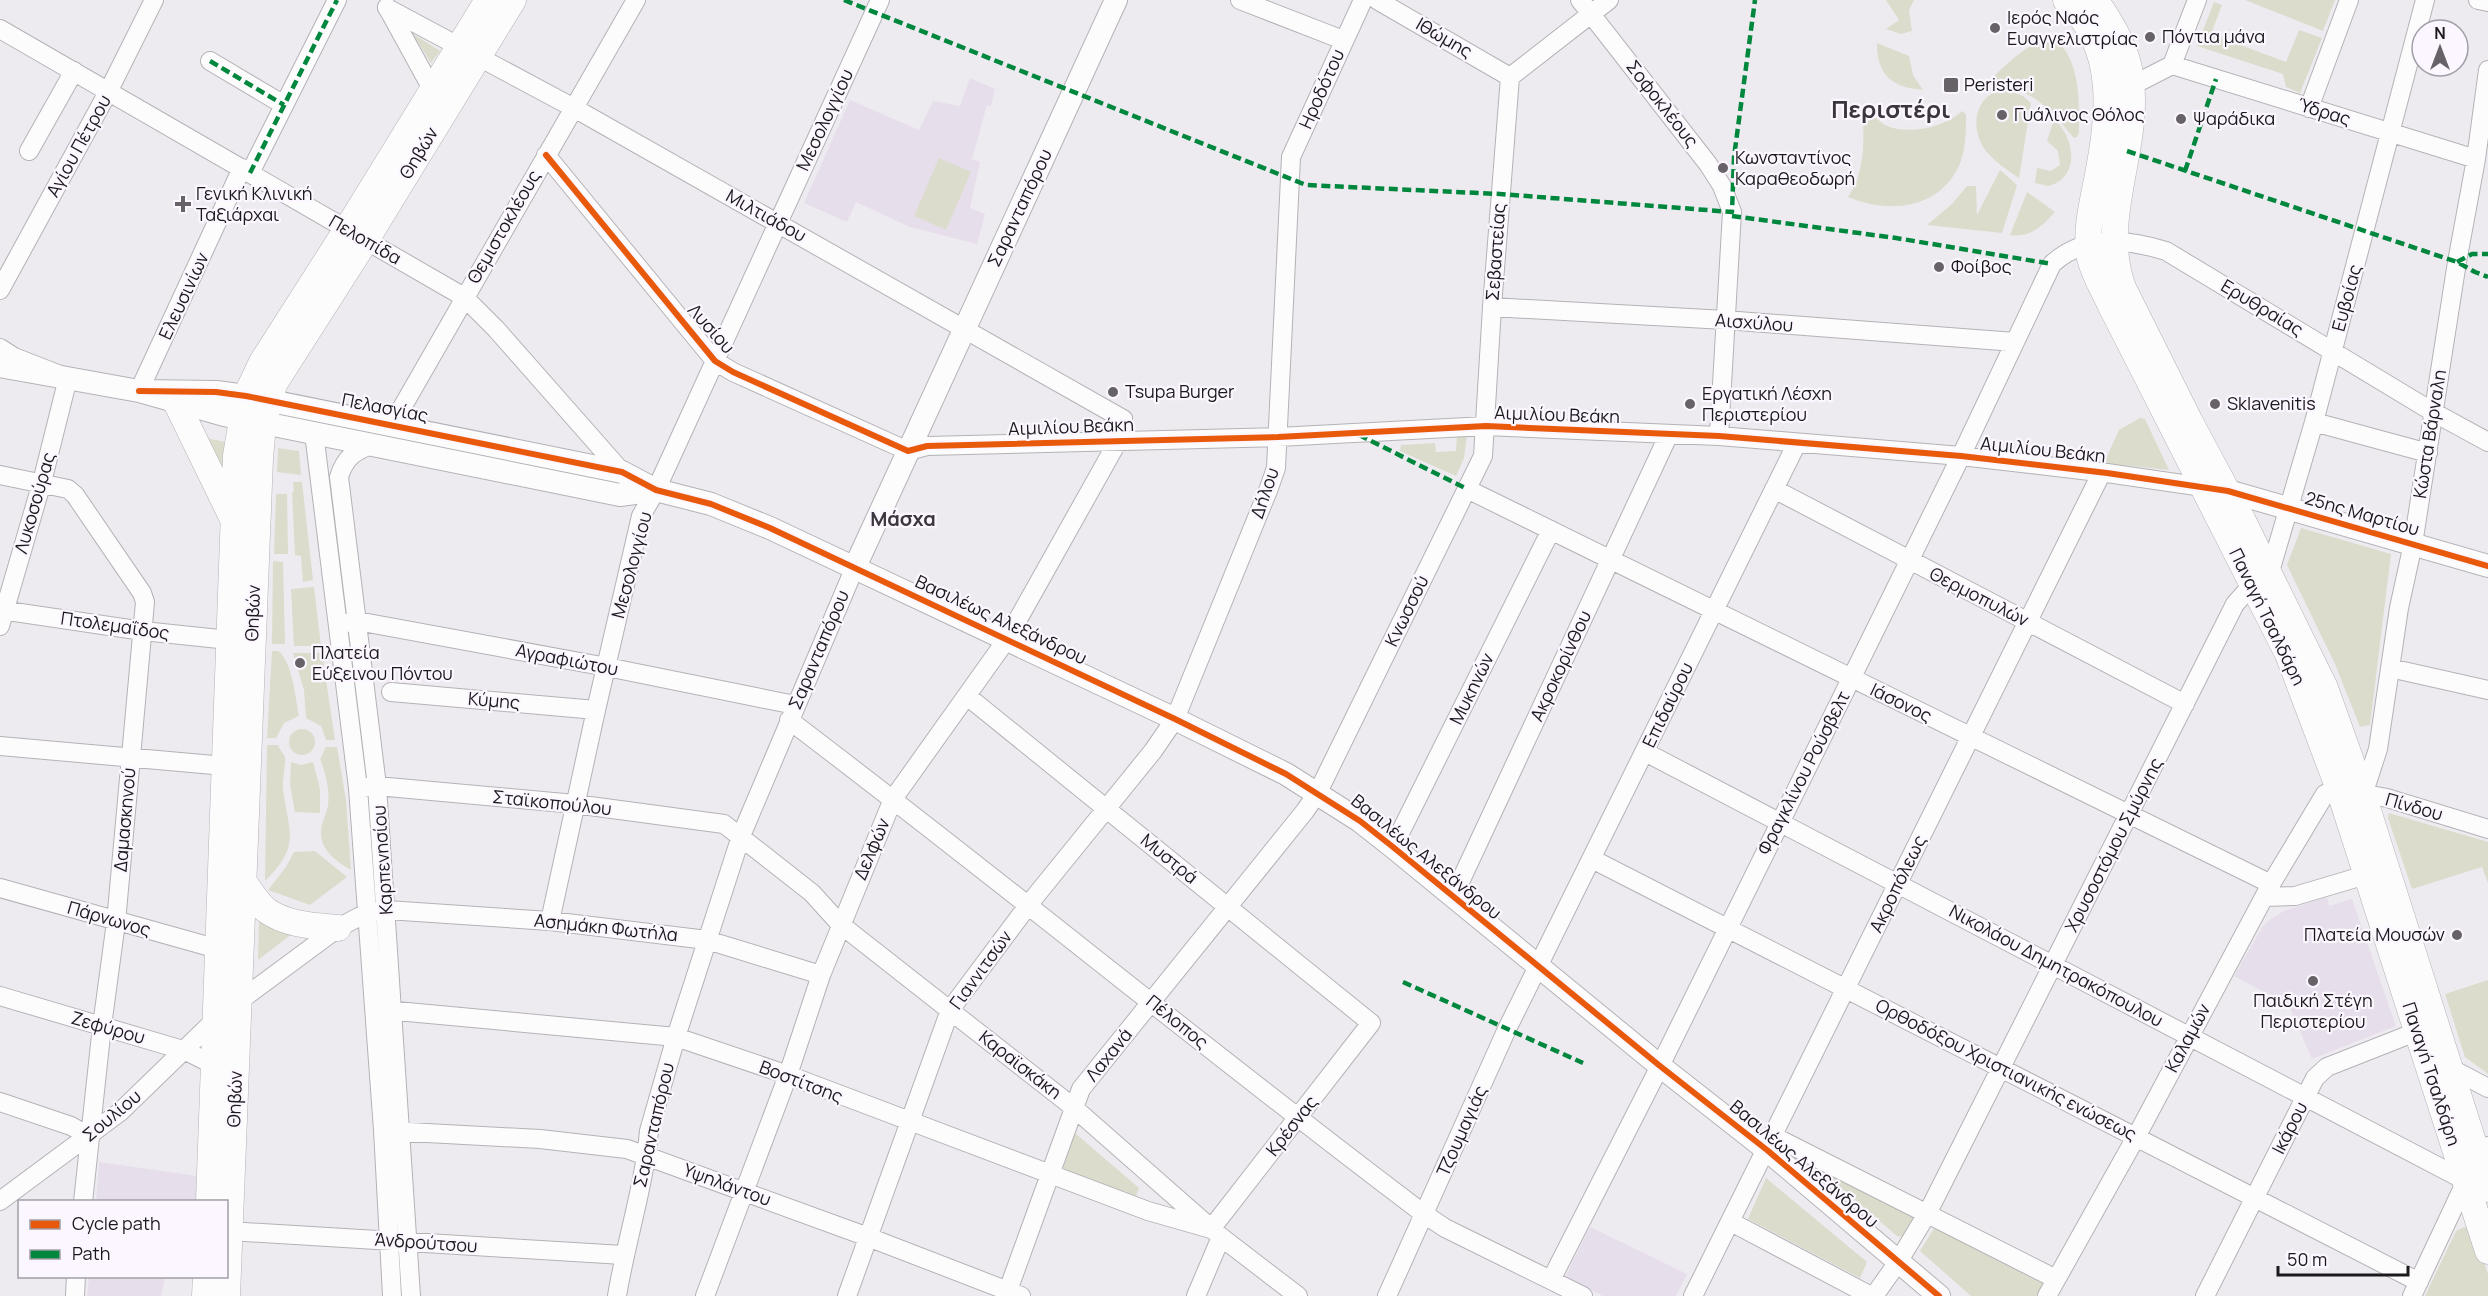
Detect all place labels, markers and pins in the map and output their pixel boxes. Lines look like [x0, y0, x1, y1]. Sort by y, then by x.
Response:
place label: Ιερός Ναός Ευαγγελιστρίας [2007, 5, 2138, 50]
marker: Ιερός Ναός Ευαγγελιστρίας [1988, 21, 2002, 35]
place label: Πόντια μάνα [2162, 24, 2265, 48]
marker: Πόντια μάνα [2143, 30, 2157, 44]
place label: Peristeri [1964, 72, 2034, 96]
marker: Peristeri [1942, 76, 1960, 94]
place label: Γυάλινος Θόλος [2014, 102, 2145, 126]
place label: Ψαράδικα [2193, 106, 2275, 130]
marker: Γυάλινος Θόλος [1995, 108, 2009, 122]
marker: Ψαράδικα [2174, 112, 2188, 126]
place label: Κωνσταντίνος Καραθεοδωρή [1735, 145, 1855, 190]
marker: Κωνσταντίνος Καραθεοδωρή [1716, 161, 1730, 175]
place label: Γενική Κλινική Ταξιάρχαι [196, 181, 313, 226]
marker: Γενική Κλινική Ταξιάρχαι [174, 195, 192, 213]
place label: Φοίβος [1951, 254, 2012, 278]
marker: Φοίβος [1932, 260, 1946, 274]
place label: Tsupa Burger [1125, 379, 1235, 403]
place label: Εργατική Λέσχη Περιστερίου [1702, 381, 1832, 426]
marker: Tsupa Burger [1106, 385, 1120, 399]
place label: Sklavenitis [2227, 391, 2316, 415]
marker: Εργατική Λέσχη Περιστερίου [1683, 397, 1697, 411]
marker: Sklavenitis [2208, 397, 2222, 411]
place label: Πλατεία Εύξεινου Πόντου [312, 640, 453, 685]
marker: Πλατεία Εύξεινου Πόντου [293, 656, 307, 670]
place label: Πλατεία Μουσών [2304, 922, 2445, 946]
marker: Πλατεία Μουσών [2450, 928, 2464, 942]
marker: Παιδική Στέγη Περιστερίου [2306, 974, 2320, 988]
place label: Παιδική Στέγη Περιστερίου [2253, 988, 2373, 1033]

